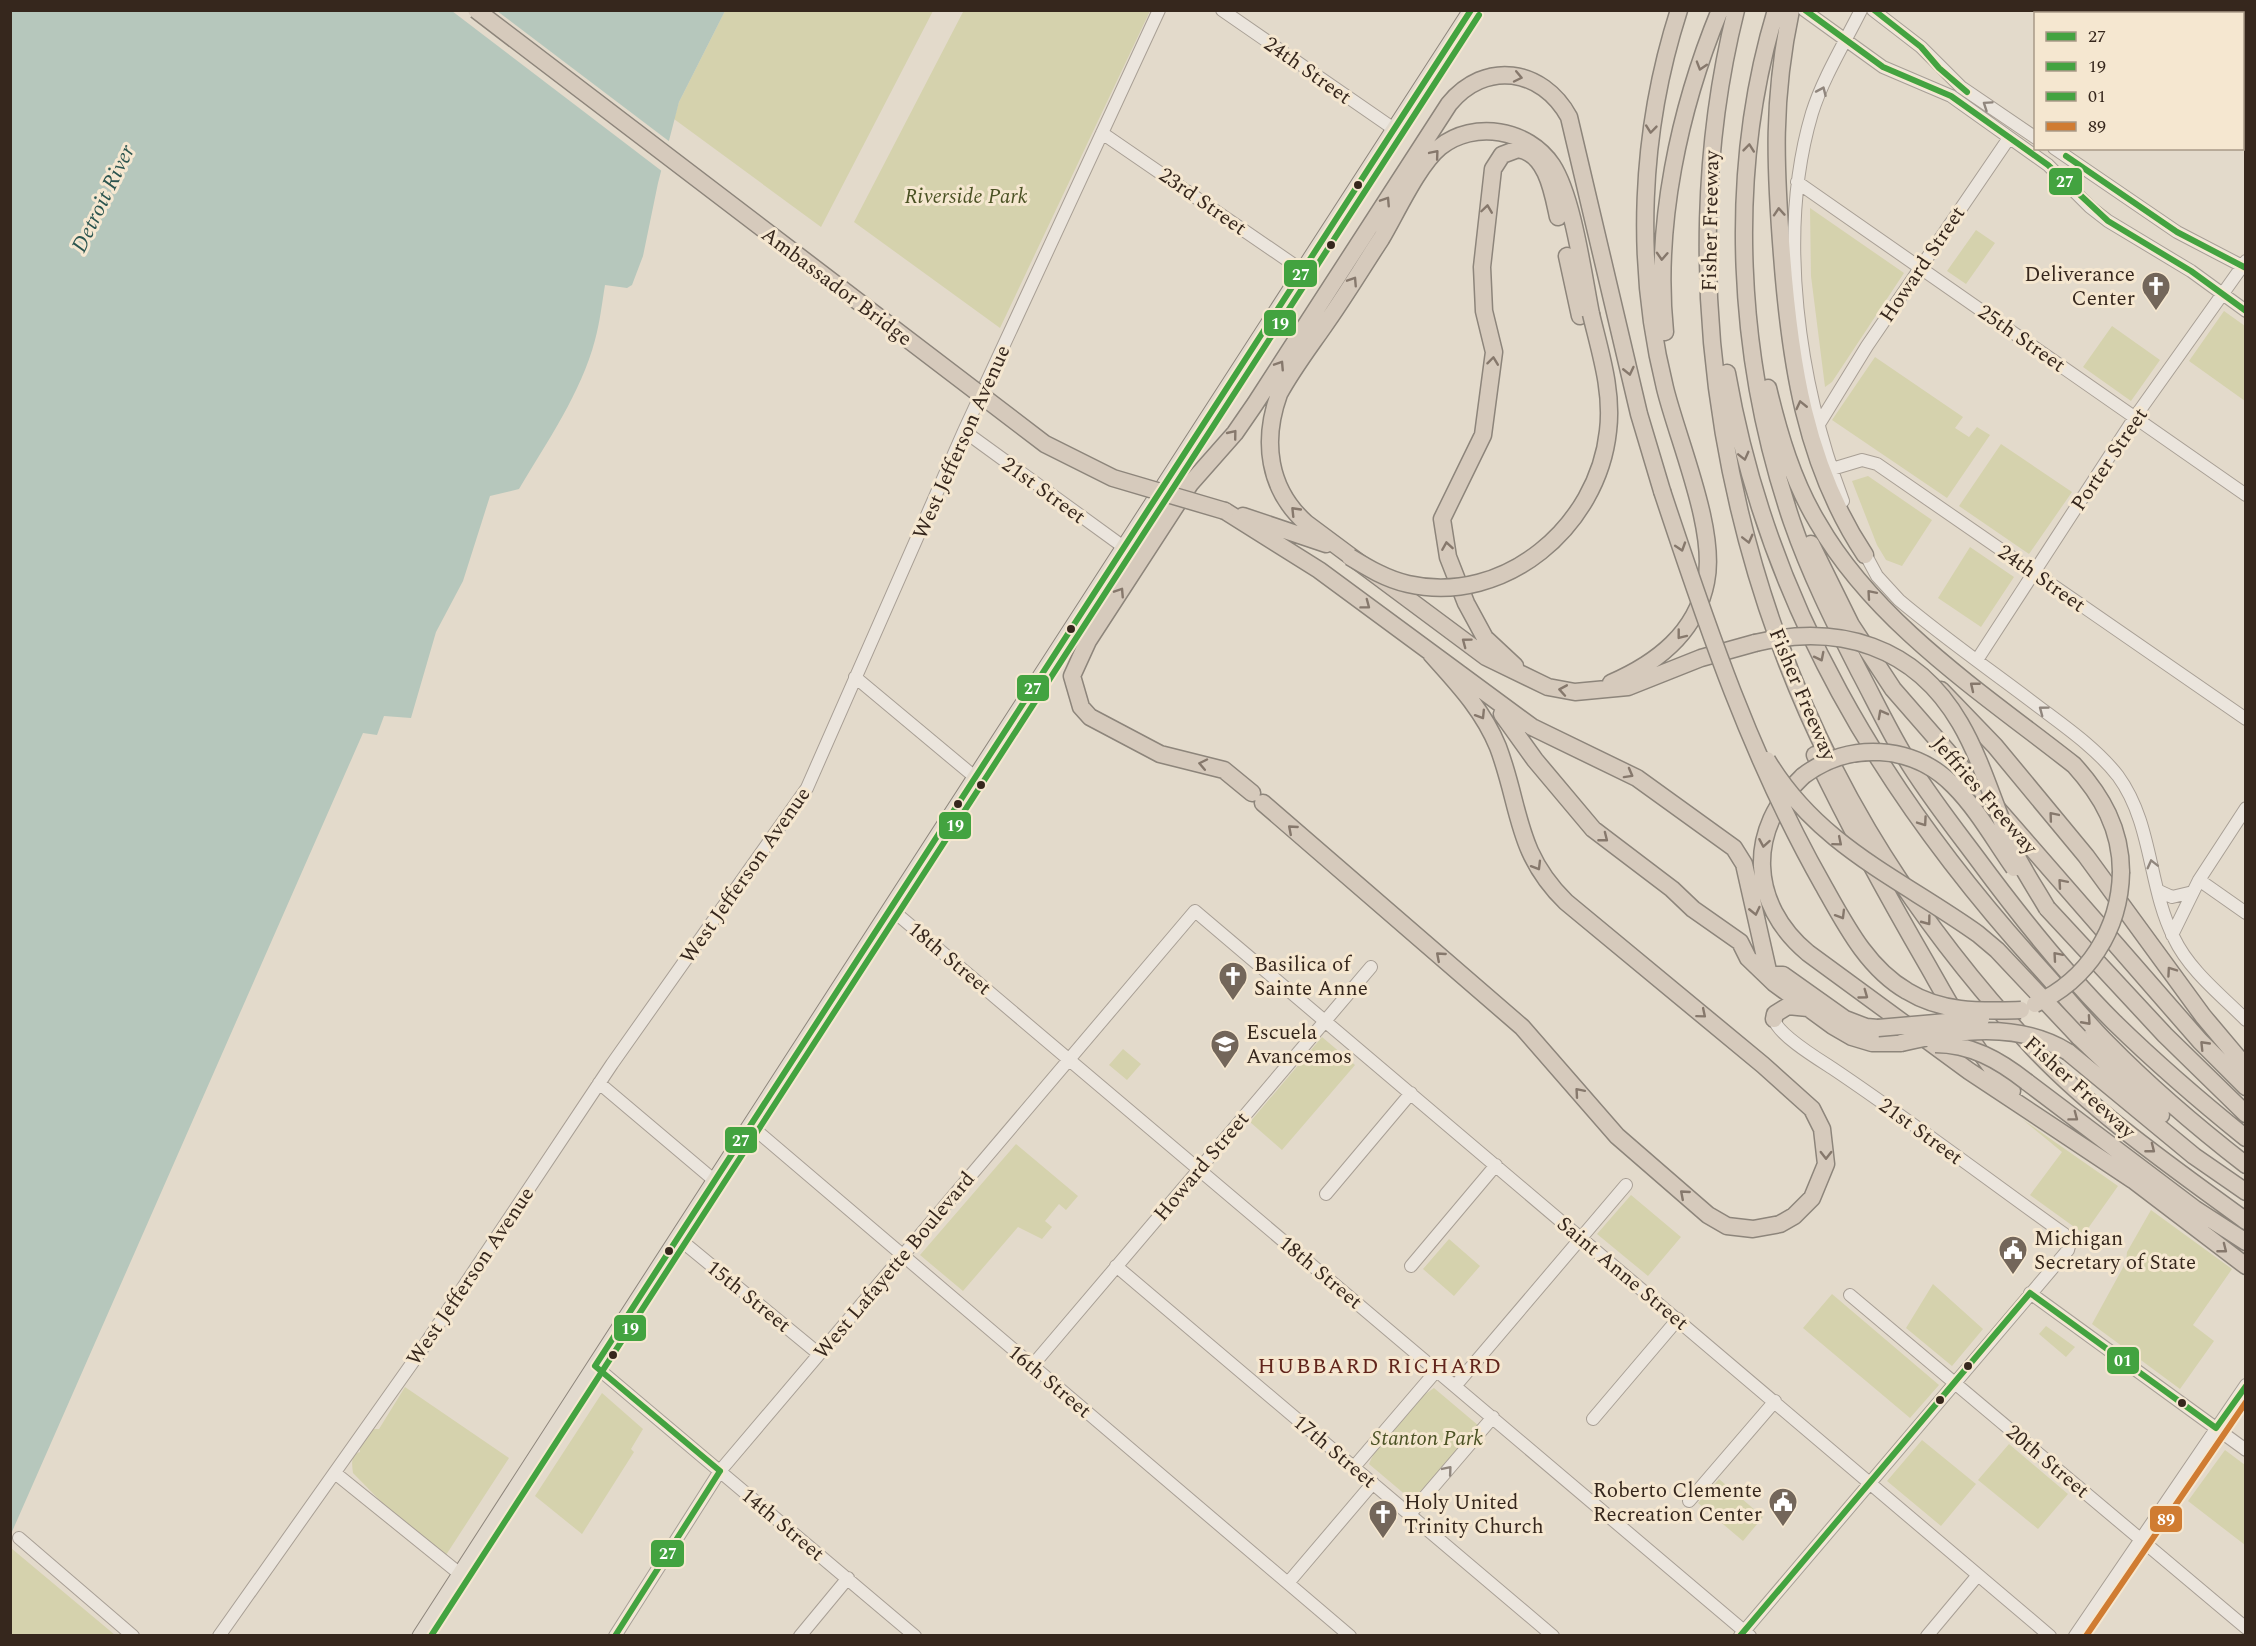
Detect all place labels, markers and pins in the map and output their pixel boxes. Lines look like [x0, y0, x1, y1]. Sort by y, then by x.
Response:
unlabelled marker [1352, 179, 1364, 191]
unlabelled marker [1325, 239, 1337, 251]
place label: Deliverance Center [2024, 259, 2135, 315]
church icon: Deliverance Center [2140, 270, 2172, 312]
unlabelled marker [1065, 623, 1077, 635]
unlabelled marker [975, 779, 987, 791]
unlabelled marker [952, 798, 964, 810]
place label: Basilica of Sainte Anne [1254, 949, 1368, 1005]
church icon: Basilica of Sainte Anne [1217, 960, 1249, 1002]
place label: Escuela Avancemos [1246, 1017, 1352, 1073]
school or university icon: Escuela Avancemos [1209, 1028, 1241, 1070]
place label: Michigan Secretary of State [2034, 1223, 2196, 1279]
public building icon: Michigan Secretary of State [1997, 1234, 2029, 1276]
unlabelled marker [663, 1245, 675, 1257]
unlabelled marker [607, 1349, 619, 1361]
unlabelled marker [1962, 1360, 1974, 1372]
unlabelled marker [1934, 1394, 1946, 1406]
unlabelled marker [2176, 1397, 2188, 1409]
place label: Roberto Clemente Recreation Center [1593, 1475, 1762, 1531]
public building icon: Roberto Clemente Recreation Center [1767, 1486, 1799, 1528]
place label: Holy United Trinity Church [1404, 1487, 1544, 1543]
church icon: Holy United Trinity Church [1367, 1498, 1399, 1540]

